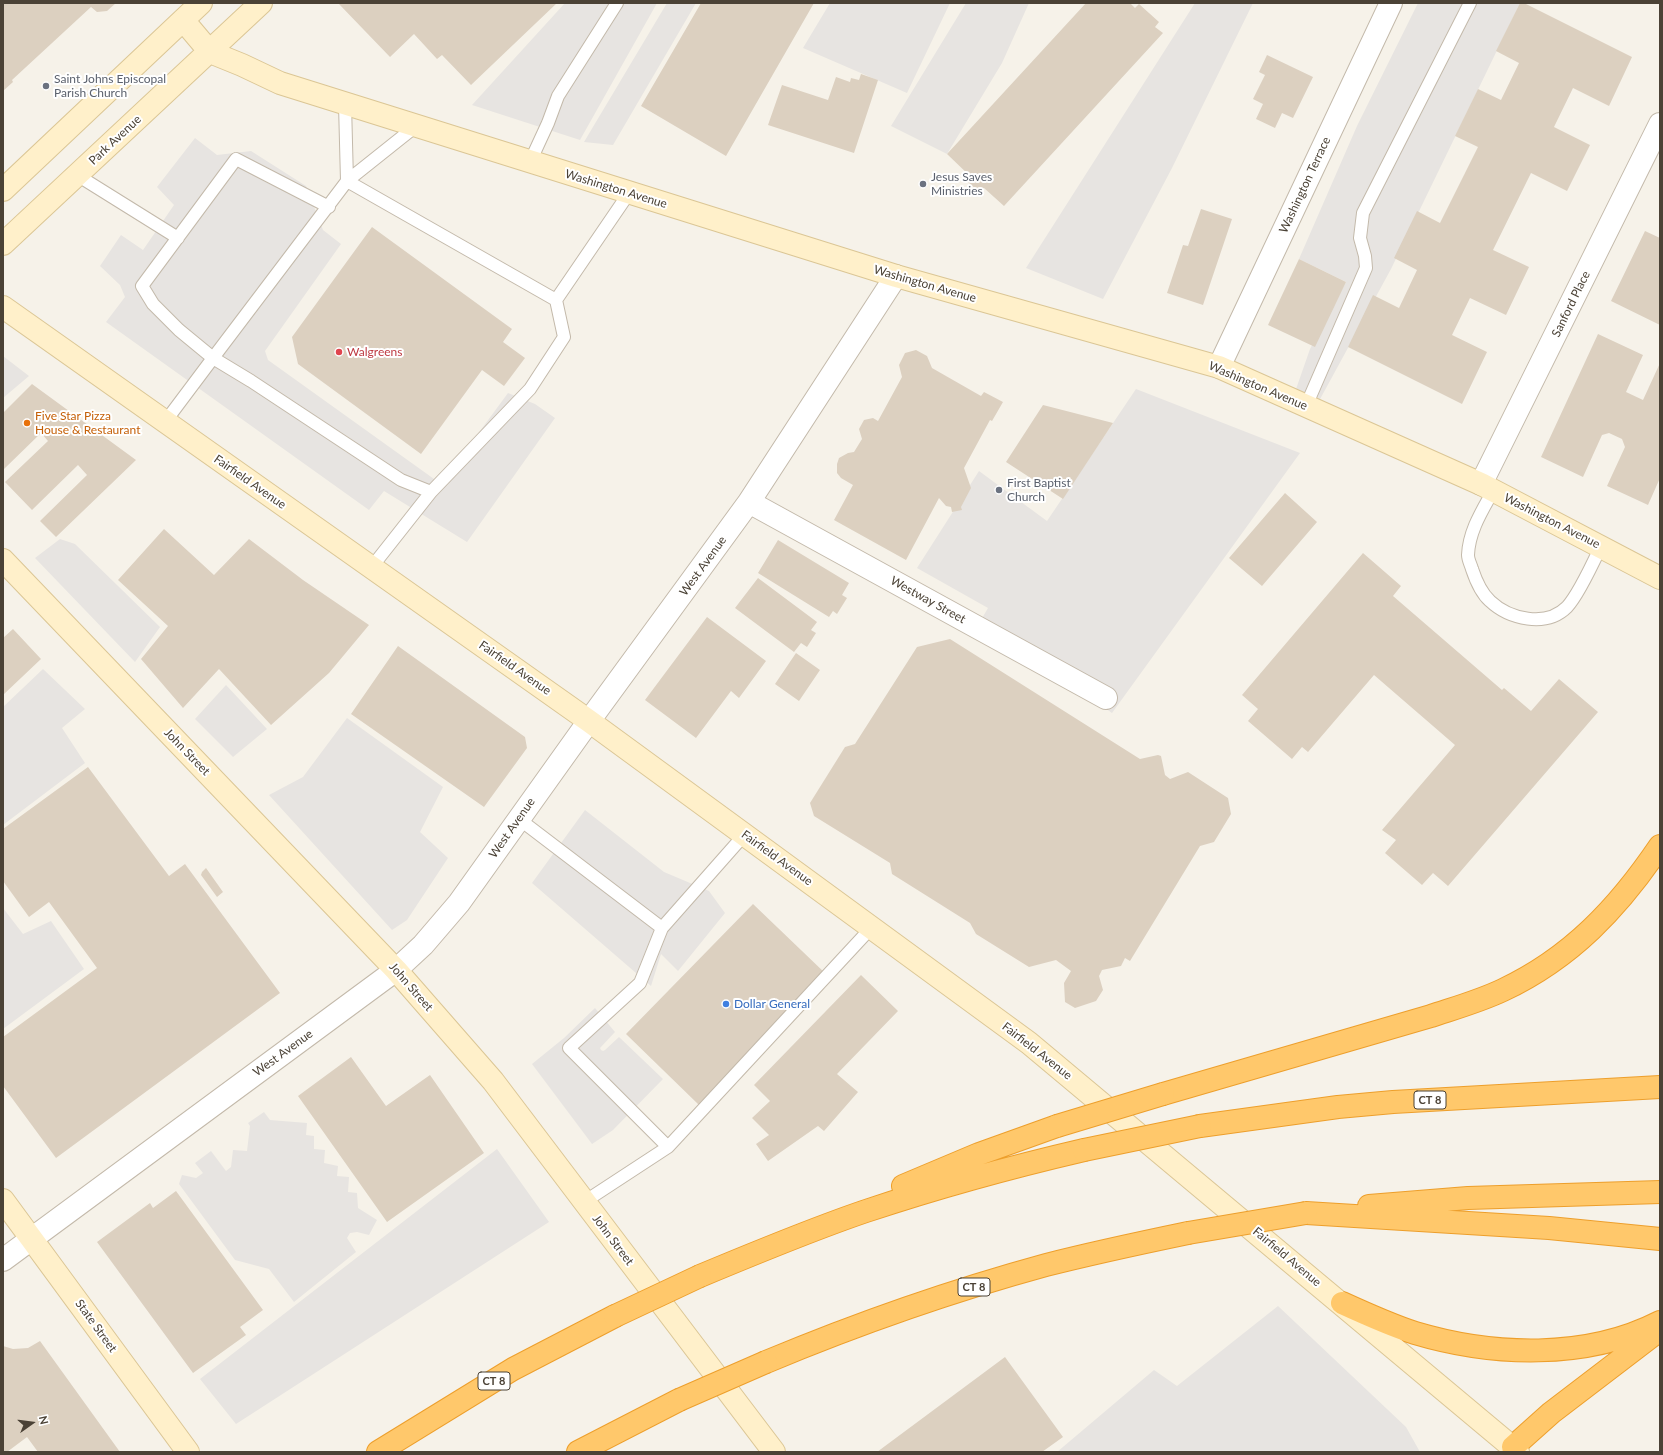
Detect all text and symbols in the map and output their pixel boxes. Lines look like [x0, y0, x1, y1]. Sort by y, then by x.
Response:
place label: Saint Johns Episcopal Parish Church [54, 72, 166, 100]
marker: Saint Johns Episcopal Parish Church [41, 81, 51, 91]
street label: Park Avenue [86, 112, 144, 168]
street label: Washington Terrace [1276, 134, 1334, 236]
street label: Washington Avenue [563, 167, 669, 211]
place label: Jesus Saves Ministries [931, 170, 992, 198]
marker: Jesus Saves Ministries [918, 179, 928, 189]
street label: Washington Avenue [872, 262, 978, 306]
street label: Sanford Place [1549, 269, 1593, 339]
place label: Walgreens [347, 345, 402, 359]
marker: Walgreens [334, 347, 344, 357]
street label: Washington Avenue [1206, 359, 1310, 413]
place label: Five Star Pizza House & Restaurant [35, 409, 140, 437]
marker: Five Star Pizza House & Restaurant [22, 418, 32, 428]
street label: Fairfield Avenue [211, 452, 289, 512]
place label: First Baptist Church [1007, 476, 1071, 504]
marker: First Baptist Church [994, 485, 1004, 495]
street label: Washington Avenue [1502, 491, 1602, 551]
street label: West Avenue [676, 533, 730, 599]
street label: Westway Street [888, 573, 968, 627]
street label: Fairfield Avenue [476, 638, 554, 698]
street label: John Street [161, 726, 213, 778]
street label: West Avenue [486, 795, 538, 861]
street label: Fairfield Avenue [739, 827, 815, 889]
street label: John Street [386, 960, 436, 1014]
place label: Dollar General [734, 997, 810, 1011]
marker: Dollar General [721, 999, 731, 1009]
street label: Fairfield Avenue [999, 1019, 1075, 1083]
street label: West Avenue [250, 1026, 316, 1080]
road number: CT 8 [1414, 1091, 1446, 1109]
street label: John Street [589, 1212, 637, 1268]
street label: Fairfield Avenue [1250, 1224, 1324, 1290]
road number: CT 8 [958, 1278, 990, 1296]
street label: State Street [72, 1297, 120, 1355]
road number: CT 8 [478, 1372, 510, 1390]
north arrow [12, 1403, 52, 1443]
text: N [37, 1414, 51, 1426]

